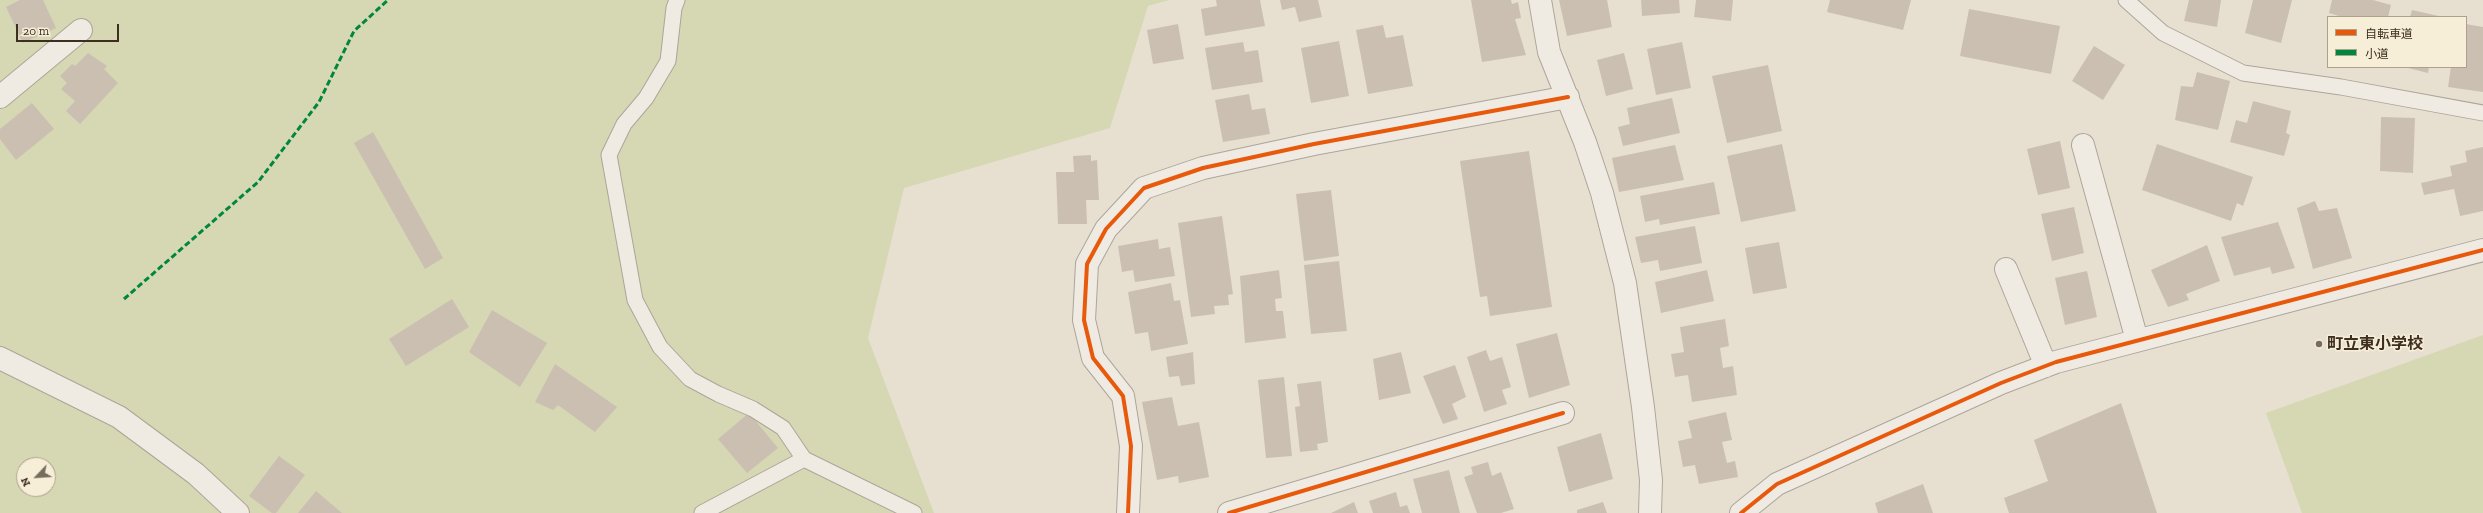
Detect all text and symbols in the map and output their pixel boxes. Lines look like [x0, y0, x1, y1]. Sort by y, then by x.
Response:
scale bar [18, 16, 121, 42]
legend [2327, 16, 2467, 68]
text: 20 m [23, 24, 49, 38]
text: 自転車道 [2365, 27, 2413, 41]
text: 小道 [2365, 47, 2389, 61]
place label: 町立東小学校 [2327, 334, 2423, 354]
marker: 町立東小学校 [2314, 339, 2324, 349]
north arrow [16, 457, 56, 497]
text: N [18, 475, 33, 488]

